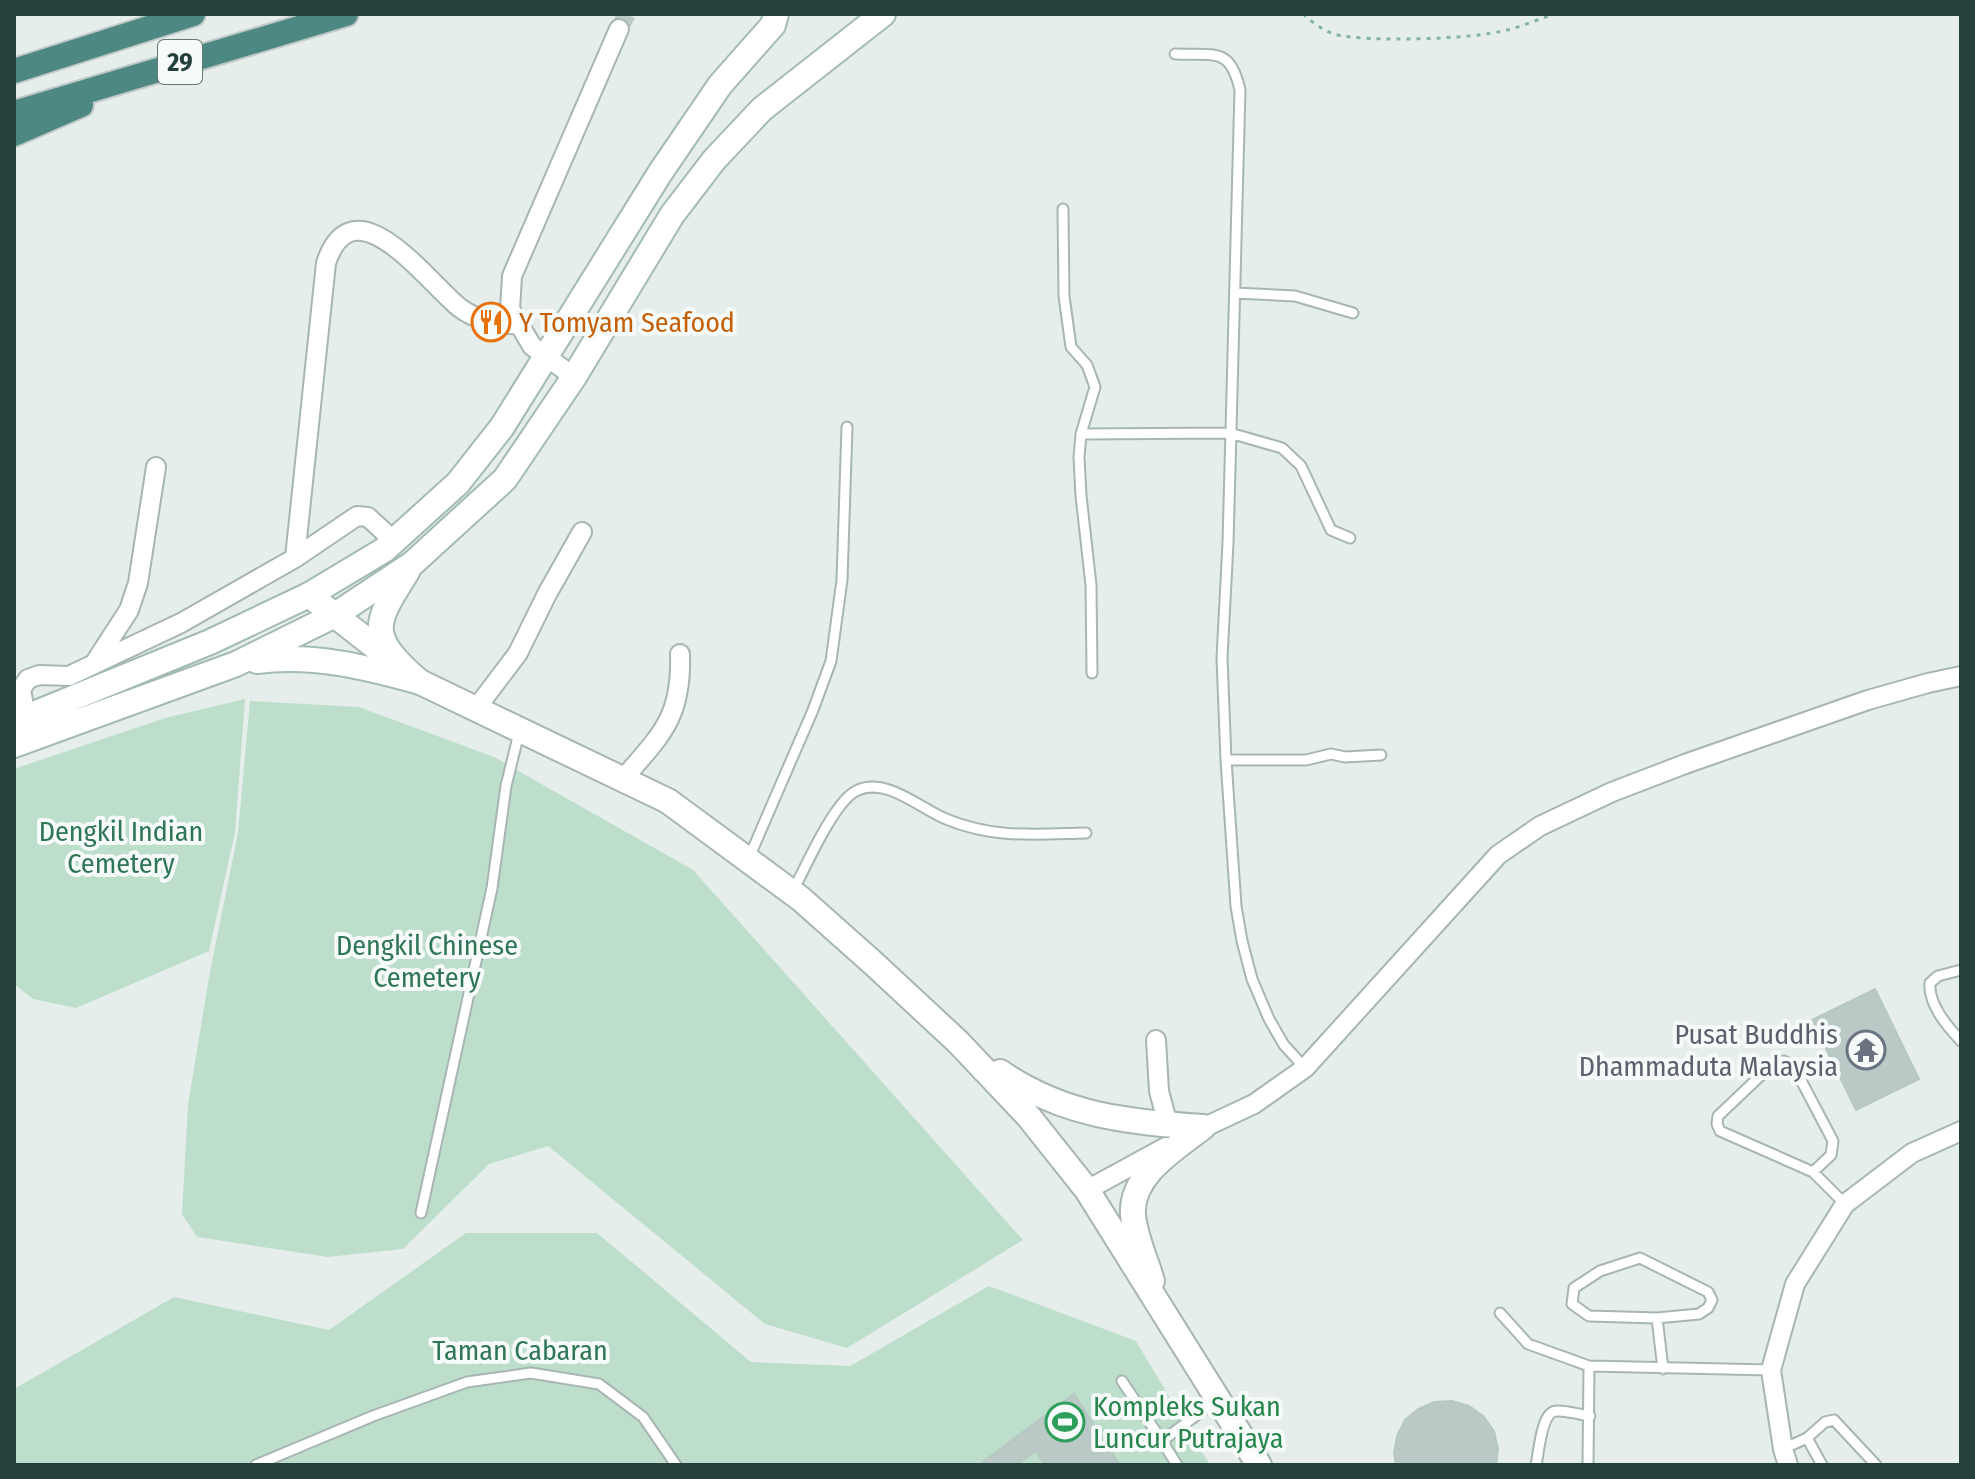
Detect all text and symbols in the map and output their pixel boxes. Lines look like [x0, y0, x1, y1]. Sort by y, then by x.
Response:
road number: 29 [158, 40, 202, 84]
restaurant icon: Y Tomyam Seafood [470, 301, 512, 343]
place label: Y Tomyam Seafood [519, 306, 735, 339]
park label: Dengkil Indian Cemetery [39, 815, 203, 880]
park label: Dengkil Chinese Cemetery [336, 929, 518, 994]
place label: Pusat Buddhis Dhammaduta Malaysia [1579, 1018, 1838, 1083]
temple icon: Pusat Buddhis Dhammaduta Malaysia [1845, 1029, 1887, 1071]
park label: Taman Cabaran [432, 1334, 608, 1367]
place label: Kompleks Sukan Luncur Putrajaya [1093, 1390, 1283, 1455]
sports icon: Kompleks Sukan Luncur Putrajaya [1044, 1401, 1086, 1443]

